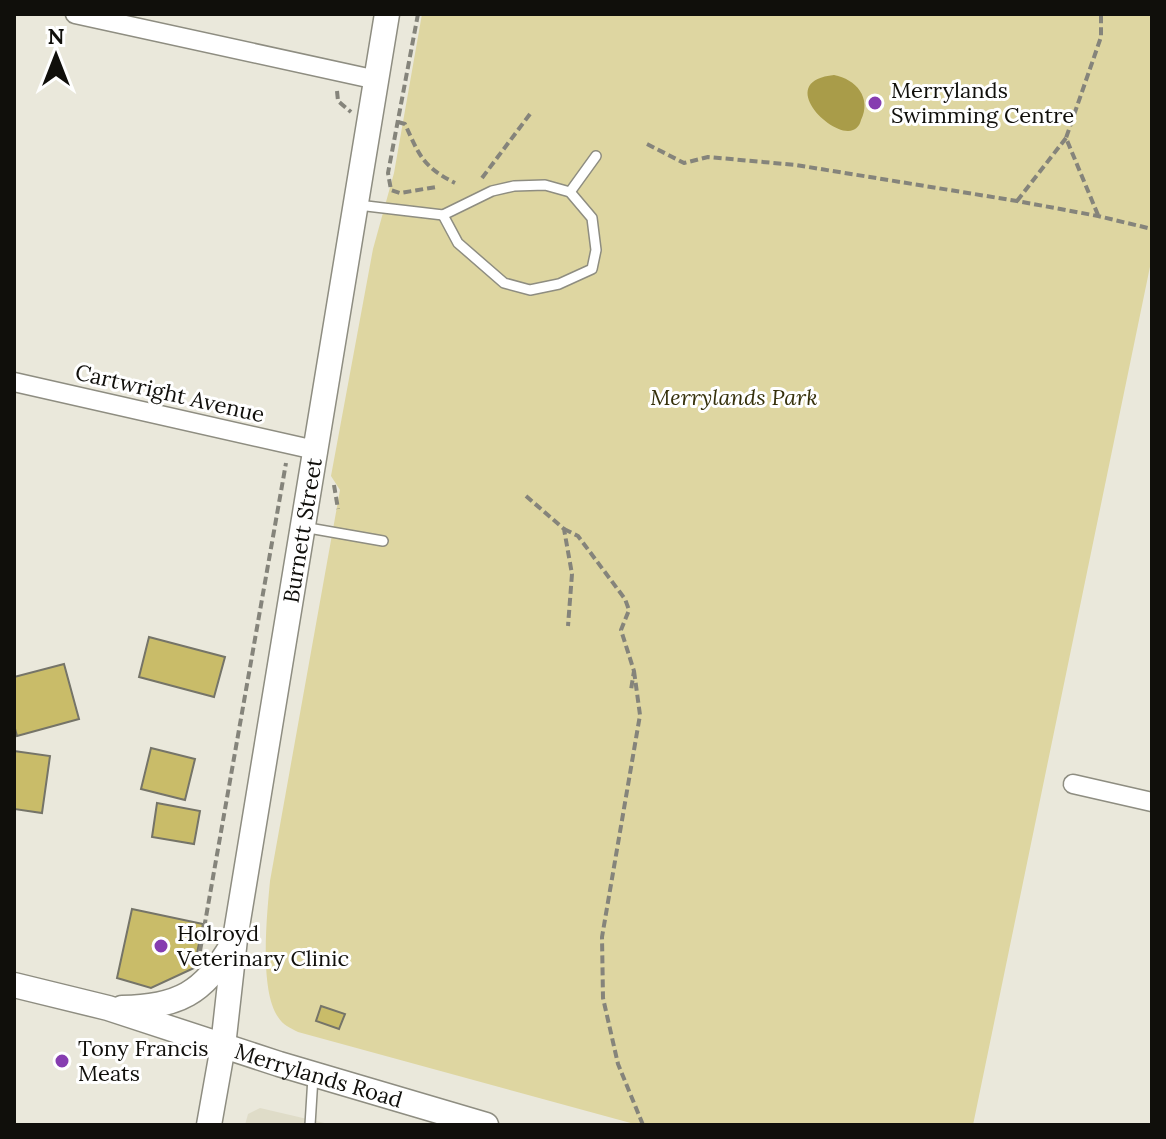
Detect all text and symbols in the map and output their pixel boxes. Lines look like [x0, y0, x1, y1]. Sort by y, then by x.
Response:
north arrow [16, 16, 96, 96]
text: N [47, 22, 65, 50]
place label: Merrylands Swimming Centre [891, 76, 1074, 129]
marker: Merrylands Swimming Centre [866, 94, 884, 112]
street label: Cartwright Avenue [73, 358, 267, 428]
park label: Merrylands Park [650, 383, 818, 411]
street label: Burnett Street [276, 455, 328, 605]
place label: Holroyd Veterinary Clinic [176, 919, 349, 972]
marker: Holroyd Veterinary Clinic [152, 937, 170, 955]
place label: Tony Francis Meats [78, 1034, 208, 1087]
street label: Merrylands Road [231, 1036, 406, 1114]
marker: Tony Francis Meats [53, 1052, 71, 1070]

